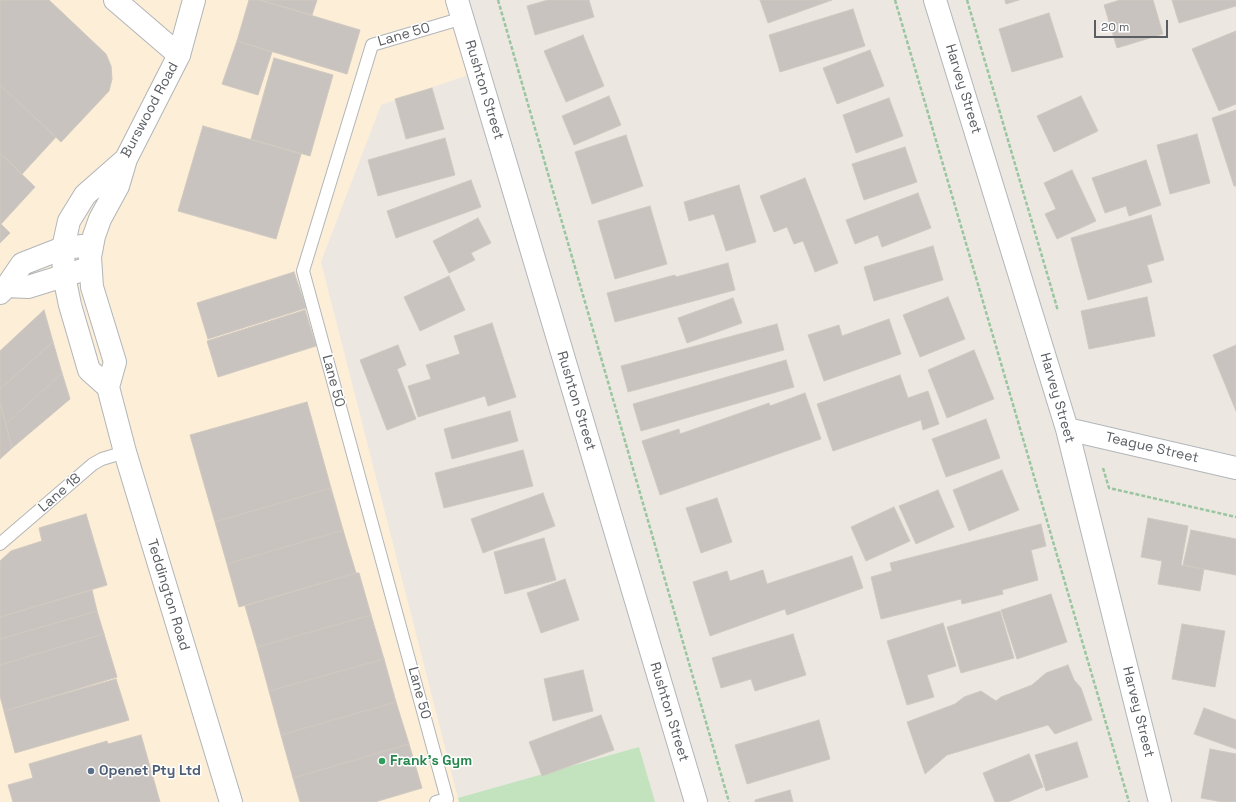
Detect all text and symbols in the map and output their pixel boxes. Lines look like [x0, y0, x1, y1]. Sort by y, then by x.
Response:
scale bar [1096, 12, 1170, 38]
text: 20 m [1101, 19, 1129, 35]
street label: Lane 50 [376, 20, 432, 50]
street label: Rushton Street [461, 38, 507, 142]
street label: Harvey Street [941, 42, 985, 136]
street label: Burswood Road [118, 59, 182, 161]
street label: Rushton Street [553, 349, 599, 453]
street label: Harvey Street [1036, 351, 1078, 445]
street label: Lane 50 [318, 353, 348, 409]
street label: Teague Street [1104, 429, 1200, 467]
street label: Lane 18 [35, 470, 85, 516]
street label: Teddington Road [143, 537, 193, 653]
street label: Rushton Street [646, 660, 692, 764]
street label: Lane 50 [404, 665, 434, 721]
street label: Harvey Street [1119, 665, 1157, 759]
place label: Frank's Gym [390, 753, 472, 769]
marker: Frank's Gym [377, 756, 387, 766]
place label: Openet Pty Ltd [99, 763, 201, 779]
marker: Openet Pty Ltd [86, 766, 96, 776]

